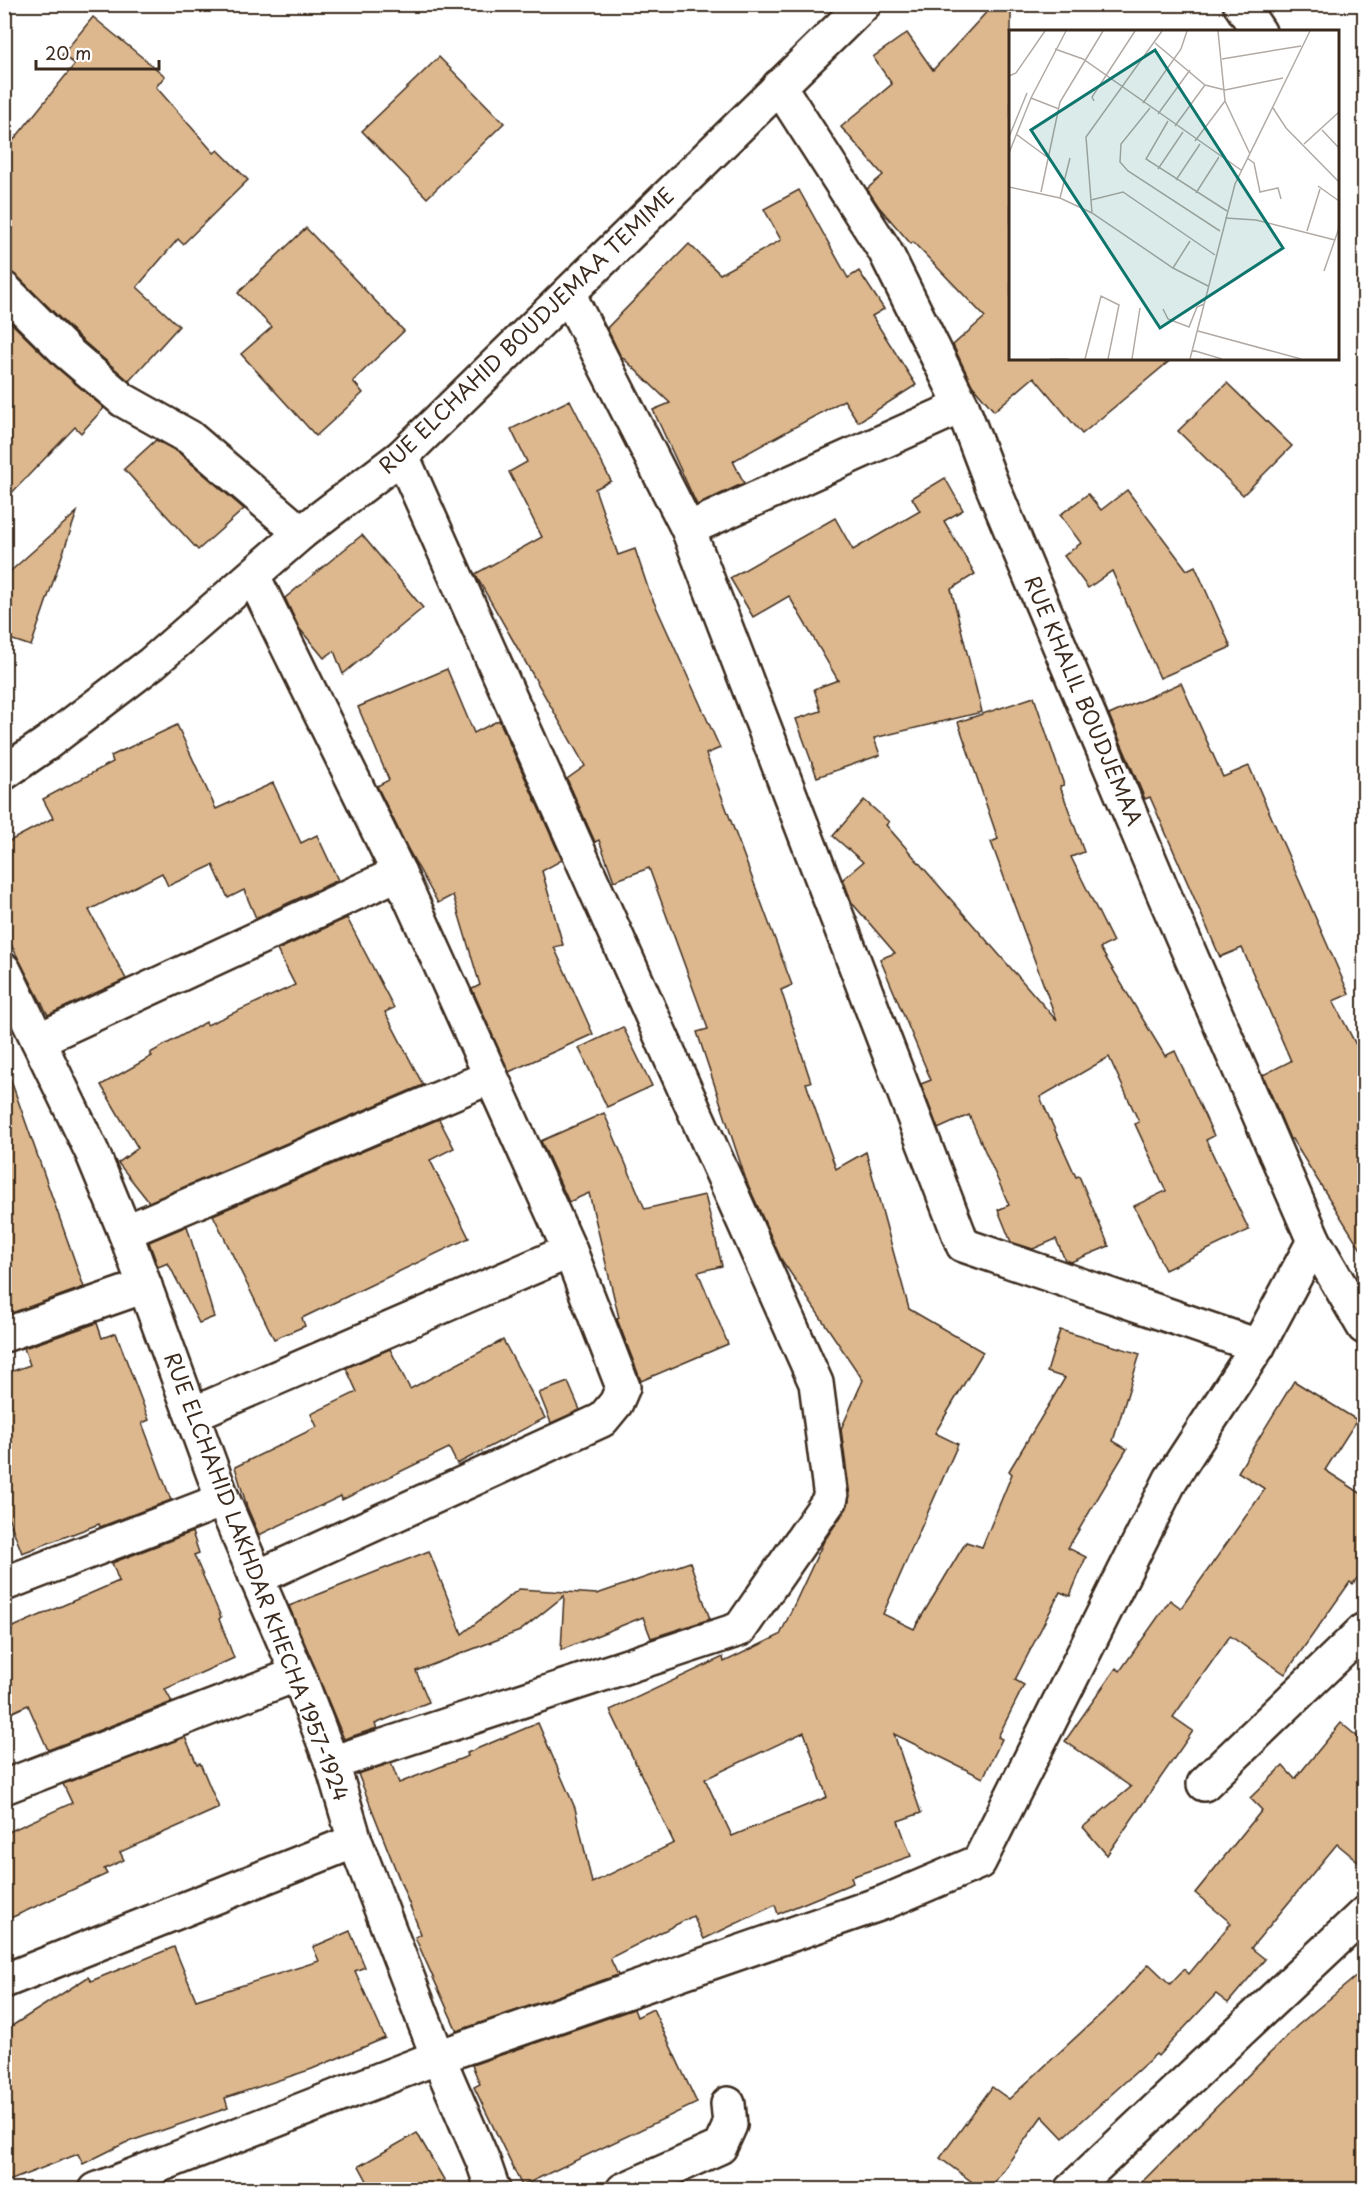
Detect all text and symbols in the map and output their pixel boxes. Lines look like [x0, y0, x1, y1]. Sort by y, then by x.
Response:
inset map [1009, 30, 1339, 360]
scale bar [36, 33, 159, 71]
text: 20 m [45, 39, 91, 66]
street label: RUE ELCHAHID BOUDJEMAA TEMIME [370, 179, 681, 480]
street label: RUE KHALIL BOUDJEMAA [1018, 570, 1152, 830]
street label: RUE ELCHAHID LAKHDAR KHECHA 1957-1924 [157, 1347, 358, 1805]

